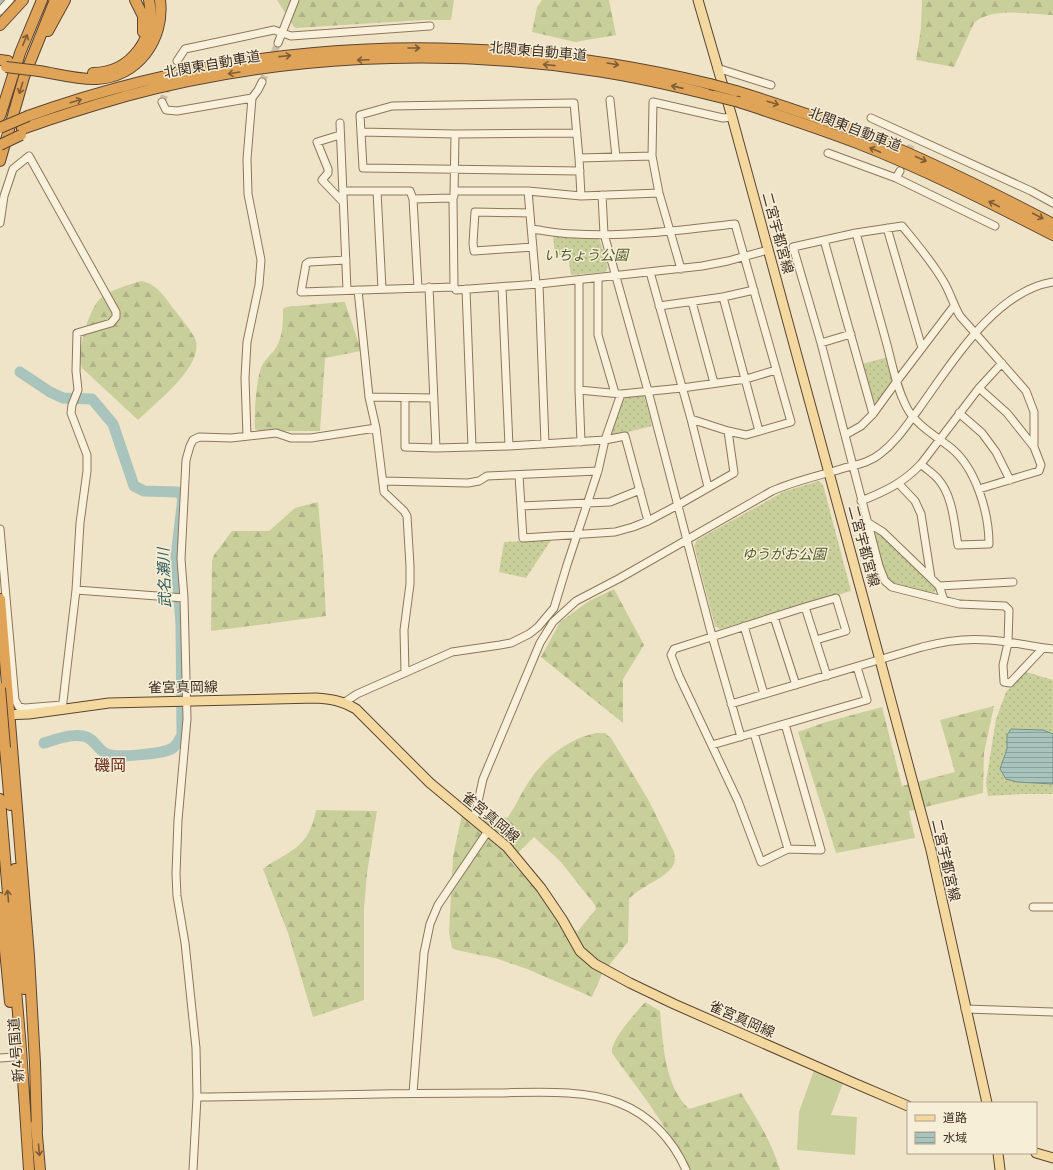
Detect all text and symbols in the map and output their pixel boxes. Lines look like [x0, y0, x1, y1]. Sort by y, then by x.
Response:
one-way arrow [22, 34, 30, 46]
street label: 北関東自動車道 [488, 38, 588, 64]
one-way arrow [407, 44, 420, 52]
street label: 北関東自動車道 [162, 47, 262, 81]
one-way arrow [278, 52, 291, 60]
one-way arrow [357, 56, 370, 63]
one-way arrow [607, 60, 620, 68]
one-way arrow [543, 62, 556, 69]
one-way arrow [228, 69, 241, 77]
one-way arrow [17, 82, 24, 95]
one-way arrow [671, 82, 684, 90]
one-way arrow [69, 96, 81, 104]
one-way arrow [767, 100, 780, 107]
street label: 北関東自動車道 [806, 103, 904, 155]
one-way arrow [870, 146, 882, 154]
one-way arrow [915, 156, 927, 163]
street label: 二宮宇都宮線 [758, 190, 798, 276]
one-way arrow [988, 200, 1000, 207]
one-way arrow [1032, 212, 1044, 220]
park label: いちょう公園 [544, 246, 630, 264]
street label: 二宮宇都宮線 [844, 503, 884, 589]
park label: ゆうがお公園 [742, 545, 828, 563]
water label: 武名瀬川 [153, 546, 175, 608]
street label: 雀宮真岡線 [148, 677, 218, 697]
district label: 磯岡 [94, 755, 126, 775]
street label: 雀宮真岡線 [458, 788, 524, 846]
street label: 二宮宇都宮線 [928, 817, 964, 903]
one-way arrow [4, 890, 12, 903]
street label: 雀宮真岡線 [706, 997, 778, 1041]
street label: 新4号国道 [4, 1017, 28, 1083]
legend [907, 1102, 1037, 1154]
text: 道路 [943, 1110, 967, 1125]
text: 水域 [943, 1130, 967, 1145]
one-way arrow [35, 1143, 42, 1156]

